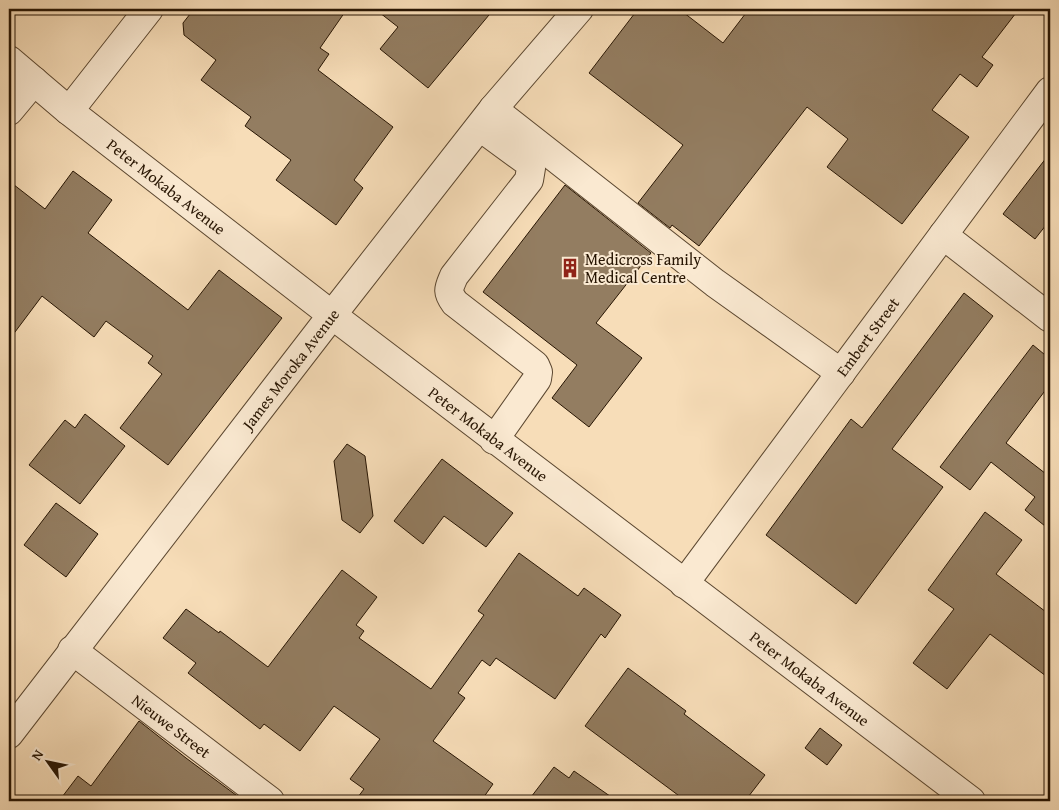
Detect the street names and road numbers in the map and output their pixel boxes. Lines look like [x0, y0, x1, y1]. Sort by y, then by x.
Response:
street label: Peter Mokaba Avenue [102, 133, 231, 240]
street label: Embert Street [830, 292, 905, 381]
street label: James Moroka Avenue [235, 303, 345, 436]
street label: Peter Mokaba Avenue [423, 380, 553, 487]
street label: Peter Mokaba Avenue [745, 625, 875, 732]
street label: Nieuwe Street [127, 688, 216, 764]

